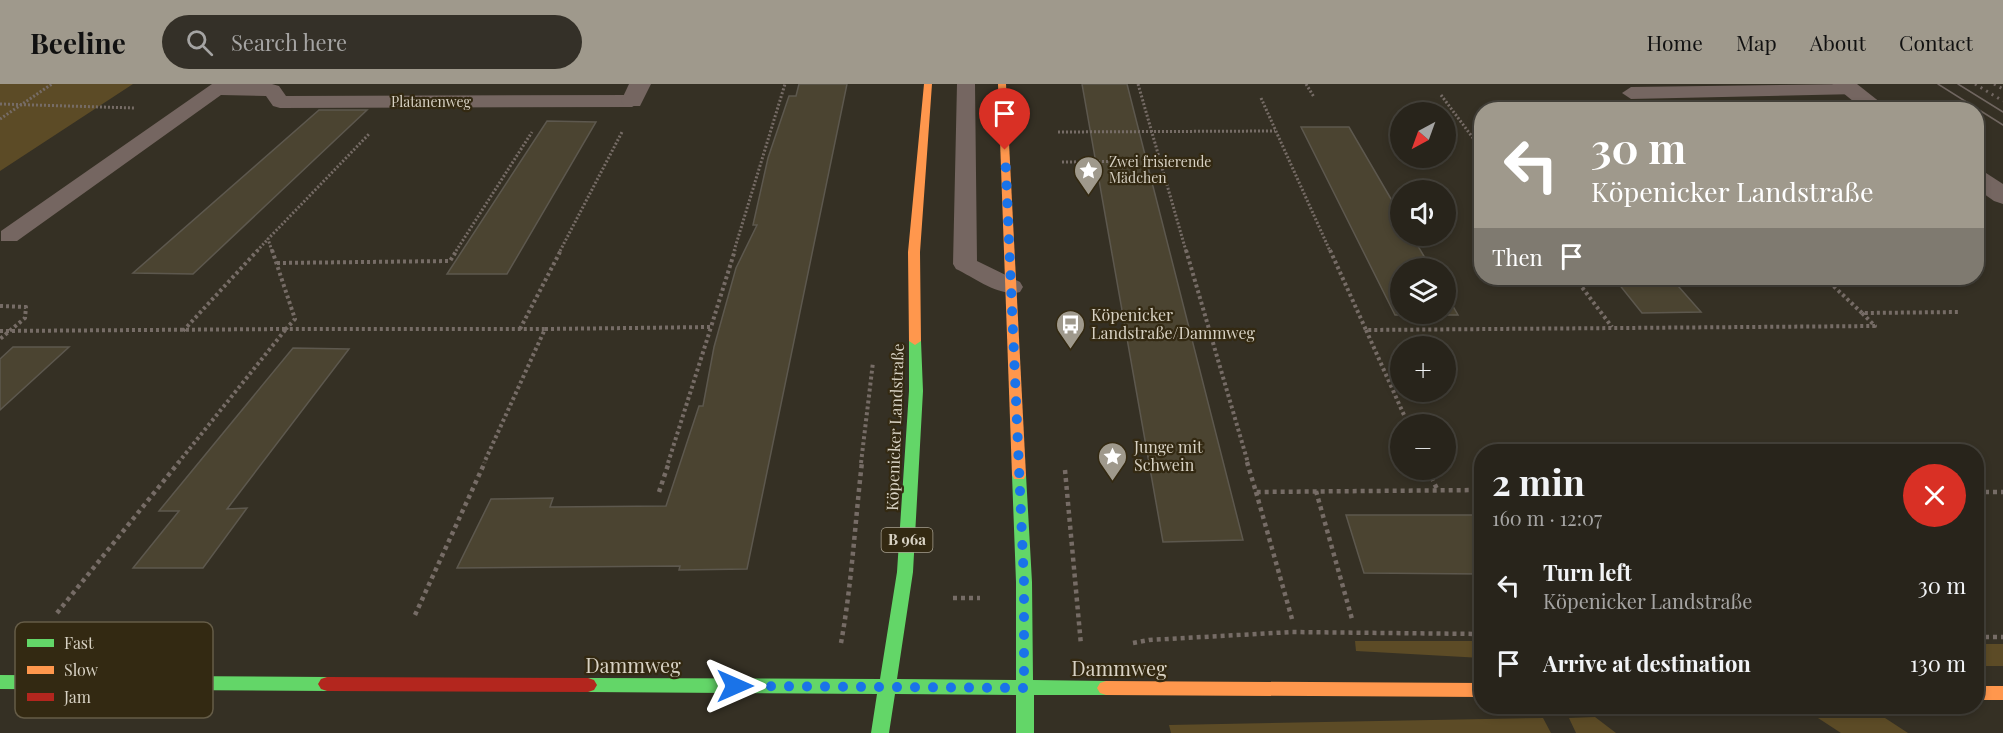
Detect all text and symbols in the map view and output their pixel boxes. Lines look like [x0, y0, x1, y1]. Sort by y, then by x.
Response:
search box [162, 15, 582, 69]
text: Beeline [30, 24, 126, 61]
icon: search [183, 26, 216, 59]
text: Search here [231, 27, 347, 57]
text: Home [1647, 28, 1703, 56]
text: Map [1736, 28, 1777, 56]
text: About [1810, 28, 1866, 56]
text: Contact [1899, 28, 1973, 56]
pin [979, 88, 1030, 150]
street label: Platanenweg [391, 92, 471, 111]
icon: arrive [988, 97, 1021, 130]
north arrow [1390, 102, 1456, 168]
map controls [1390, 102, 1456, 480]
text: 30 m [1591, 119, 1686, 175]
icon: left [1492, 126, 1570, 204]
place label: Zwei frisierende Mädchen [1109, 152, 1211, 187]
place icon: Zwei frisierende Mädchen [1072, 154, 1104, 196]
text: Köpenicker Landstraße [1591, 173, 1874, 209]
button: sound [1390, 180, 1456, 246]
icon: arrive [1555, 240, 1588, 273]
text: Then [1492, 242, 1543, 272]
button: layers [1390, 258, 1456, 324]
place label: Köpenicker Landstraße/Dammweg [1091, 304, 1256, 343]
bus stop icon: Köpenicker Landstraße/Dammweg [1054, 308, 1086, 350]
button: + [1390, 336, 1456, 402]
street label: Köpenicker Landstraße [881, 343, 908, 511]
button: − [1390, 414, 1456, 480]
place label: Junge mit Schwein [1133, 436, 1203, 475]
place icon: Junge mit Schwein [1097, 440, 1129, 482]
text: 2 min [1492, 457, 1585, 505]
button: close [1903, 464, 1966, 527]
text: 160 m · 12:07 [1492, 504, 1602, 531]
road number: B 96a [882, 528, 932, 552]
text: Turn left [1543, 557, 1632, 587]
icon: left [1492, 569, 1525, 602]
text: 30 m [1918, 570, 1966, 600]
text: Köpenicker Landstraße [1543, 587, 1752, 614]
legend [15, 622, 213, 718]
text: Fast [64, 632, 94, 653]
icon: arrive [1492, 647, 1525, 680]
text: Arrive at destination [1543, 648, 1751, 678]
text: 130 m [1910, 648, 1966, 678]
street label: Dammweg [585, 651, 681, 678]
position arrow [703, 654, 767, 718]
street label: Dammweg [1071, 654, 1167, 681]
text: Slow [64, 659, 99, 680]
text: Jam [63, 686, 91, 707]

